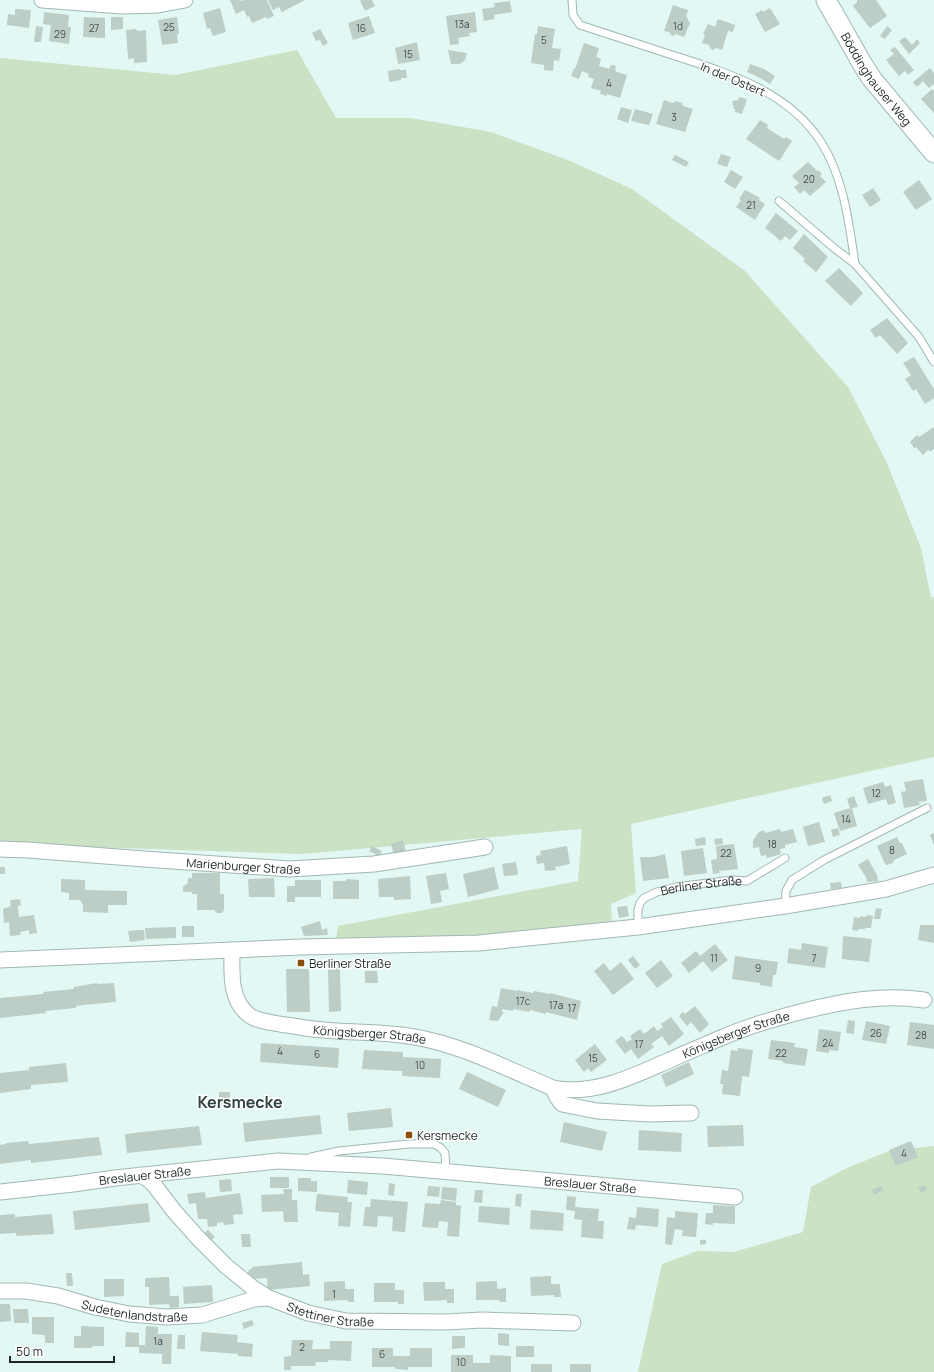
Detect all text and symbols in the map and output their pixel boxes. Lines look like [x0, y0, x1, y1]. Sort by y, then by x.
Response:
house number: 13a [455, 17, 470, 31]
house number: 1d [673, 19, 683, 33]
house number: 25 [163, 20, 175, 34]
house number: 27 [89, 21, 99, 35]
house number: 16 [356, 21, 366, 35]
house number: 29 [54, 27, 66, 41]
street label: Böddinghauser Weg [838, 29, 916, 129]
house number: 5 [541, 33, 547, 47]
house number: 15 [403, 47, 413, 61]
street label: In der Ostert [698, 58, 768, 100]
house number: 4 [606, 76, 612, 90]
house number: 3 [671, 110, 677, 124]
house number: 20 [803, 172, 815, 186]
house number: 21 [746, 198, 756, 212]
house number: 12 [871, 786, 881, 800]
house number: 14 [841, 812, 851, 826]
house number: 18 [767, 837, 777, 851]
house number: 8 [889, 843, 895, 857]
house number: 22 [720, 846, 732, 860]
street label: Marienburger Straße [186, 853, 301, 878]
street label: Berliner Straße [659, 871, 743, 899]
house number: 11 [710, 951, 718, 965]
house number: 7 [811, 951, 817, 965]
place label: Berliner Straße [309, 955, 391, 972]
marker: Berliner Straße [296, 958, 306, 968]
house number: 9 [755, 961, 761, 975]
house number: 17c [516, 994, 531, 1008]
house number: 17a [549, 998, 563, 1012]
house number: 17 [568, 1001, 576, 1015]
street label: Königsberger Straße [680, 1007, 791, 1062]
street label: Königsberger Straße [312, 1021, 428, 1048]
house number: 26 [870, 1026, 882, 1040]
house number: 28 [915, 1028, 927, 1042]
house number: 24 [822, 1036, 834, 1050]
house number: 17 [635, 1037, 643, 1051]
house number: 4 [277, 1044, 283, 1058]
house number: 22 [775, 1046, 787, 1060]
house number: 6 [314, 1047, 320, 1061]
house number: 15 [588, 1051, 598, 1065]
house number: 10 [415, 1058, 425, 1072]
district label: Kersmecke [197, 1091, 283, 1113]
place label: Kersmecke [417, 1127, 478, 1144]
marker: Kersmecke [404, 1130, 414, 1140]
house number: 4 [901, 1146, 907, 1160]
street label: Breslauer Straße [98, 1162, 192, 1189]
street label: Breslauer Straße [544, 1172, 637, 1197]
house number: 1 [332, 1287, 336, 1301]
street label: Sudetenlandstraße [80, 1295, 188, 1326]
street label: Stettiner Straße [285, 1297, 374, 1330]
house number: 1a [153, 1334, 163, 1348]
scale bar [10, 1338, 114, 1364]
house number: 2 [299, 1340, 305, 1354]
text: 50 m [16, 1343, 43, 1360]
house number: 6 [379, 1347, 385, 1361]
house number: 10 [456, 1355, 466, 1369]

